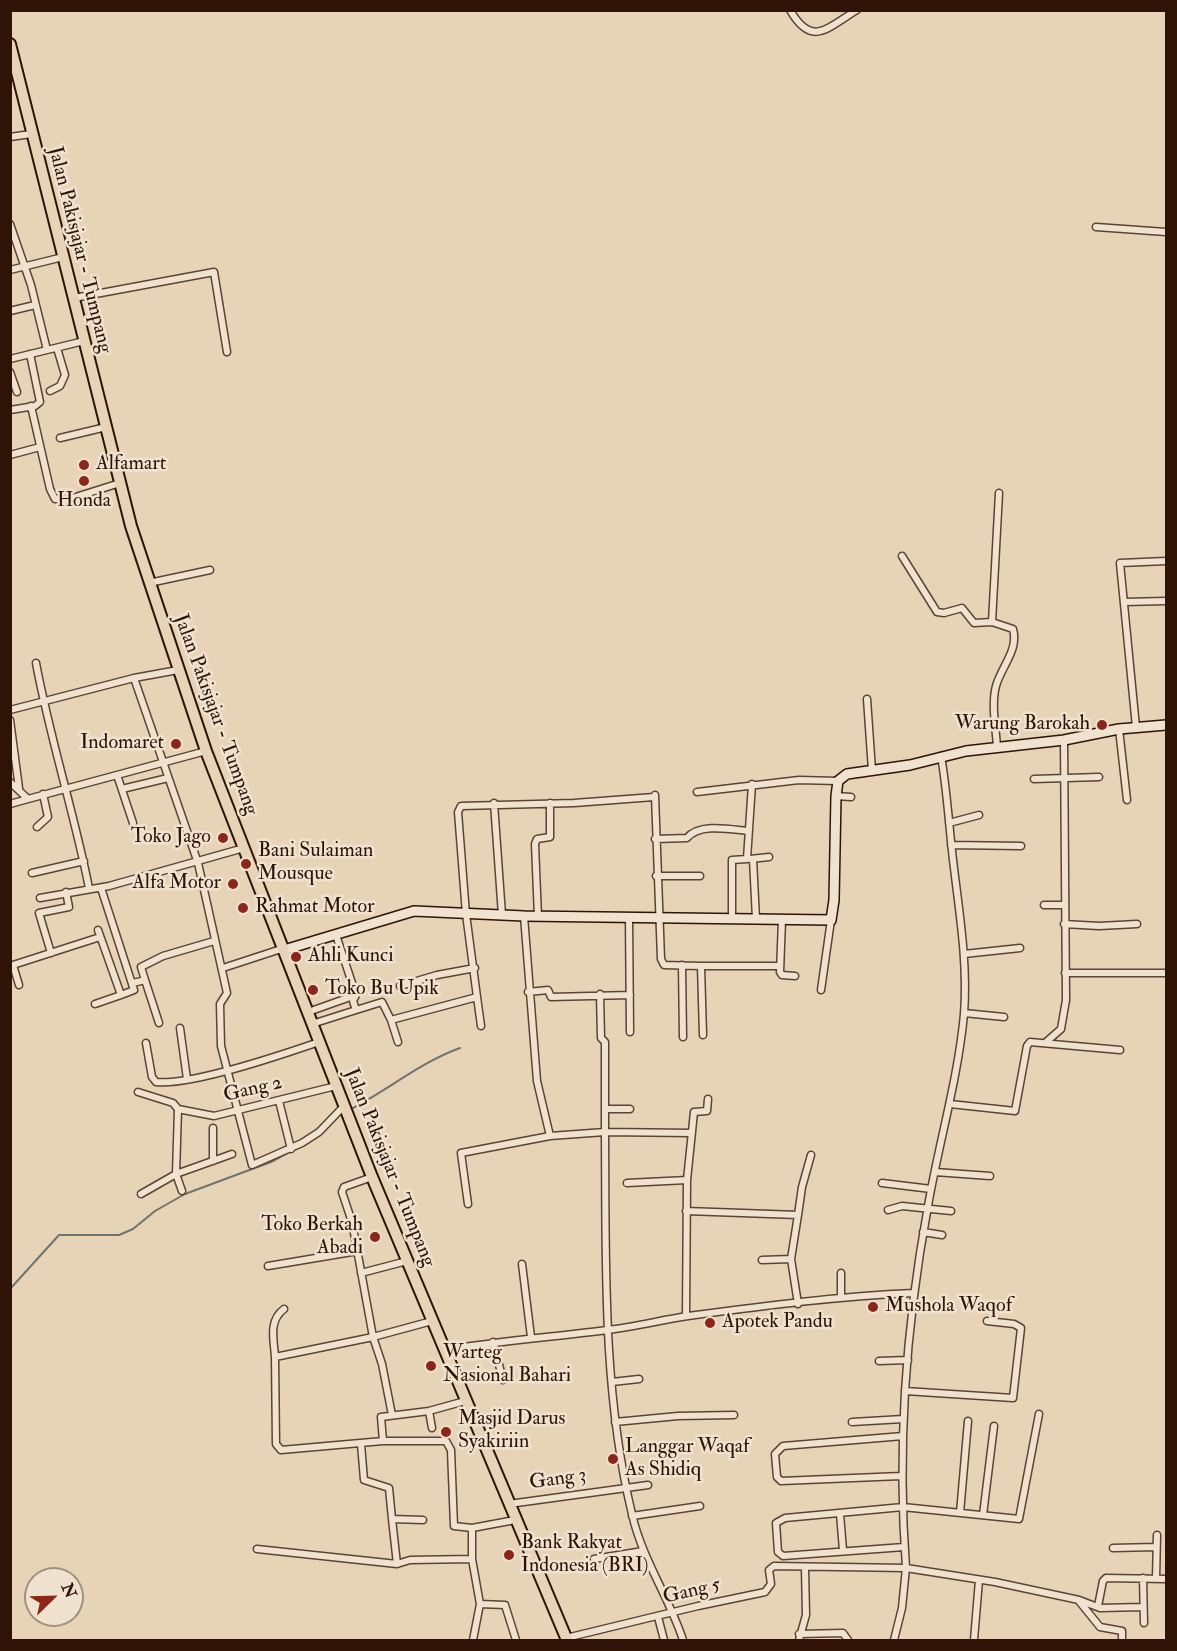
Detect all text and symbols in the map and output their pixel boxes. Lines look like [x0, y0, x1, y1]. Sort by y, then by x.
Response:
street label: Jalan Pakisjajar - Tumpang [42, 144, 116, 356]
place label: Alfamart [96, 453, 166, 477]
marker: Alfamart [77, 458, 91, 472]
marker: Honda [77, 474, 91, 488]
place label: Honda [57, 490, 111, 514]
street label: Jalan Pakisjajar - Tumpang [167, 611, 263, 819]
place label: Warung Barokah [955, 713, 1090, 737]
marker: Warung Barokah [1095, 718, 1109, 732]
place label: Indomaret [80, 732, 164, 756]
marker: Indomaret [169, 737, 183, 751]
place label: Toko Jago [131, 826, 211, 850]
marker: Toko Jago [216, 831, 230, 845]
place label: Bani Sulaiman Mousque [258, 840, 373, 887]
marker: Bani Sulaiman Mousque [239, 857, 253, 871]
place label: Alfa Motor [132, 872, 221, 896]
marker: Alfa Motor [226, 877, 240, 891]
place label: Rahmat Motor [255, 896, 375, 920]
marker: Rahmat Motor [236, 901, 250, 915]
place label: Ahli Kunci [308, 945, 393, 969]
marker: Ahli Kunci [289, 950, 303, 964]
place label: Toko Bu Upik [325, 978, 439, 1002]
marker: Toko Bu Upik [306, 983, 320, 997]
street label: Jalan Pakisjajar - Tumpang [338, 1065, 440, 1271]
street label: Gang 2 [221, 1072, 285, 1108]
place label: Toko Berkah Abadi [261, 1214, 363, 1261]
marker: Toko Berkah Abadi [368, 1230, 382, 1244]
place label: Mushola Waqof [885, 1295, 1012, 1319]
marker: Mushola Waqof [866, 1300, 880, 1314]
place label: Apotek Pandu [722, 1311, 833, 1335]
marker: Apotek Pandu [703, 1316, 717, 1330]
place label: Warteg Nasional Bahari [443, 1342, 571, 1389]
marker: Warteg Nasional Bahari [424, 1359, 438, 1373]
place label: Masjid Darus Syakiriin [458, 1408, 565, 1455]
marker: Masjid Darus Syakiriin [439, 1425, 453, 1439]
place label: Langgar Waqaf As Shidiq [625, 1436, 750, 1483]
marker: Langgar Waqaf As Shidiq [606, 1452, 620, 1466]
street label: Gang 3 [528, 1464, 588, 1496]
place label: Bank Rakyat Indonesia (BRI) [521, 1532, 648, 1579]
marker: Bank Rakyat Indonesia (BRI) [502, 1548, 516, 1562]
north arrow [24, 1567, 84, 1627]
street label: Gang 5 [661, 1574, 723, 1610]
text: N [57, 1580, 81, 1601]

